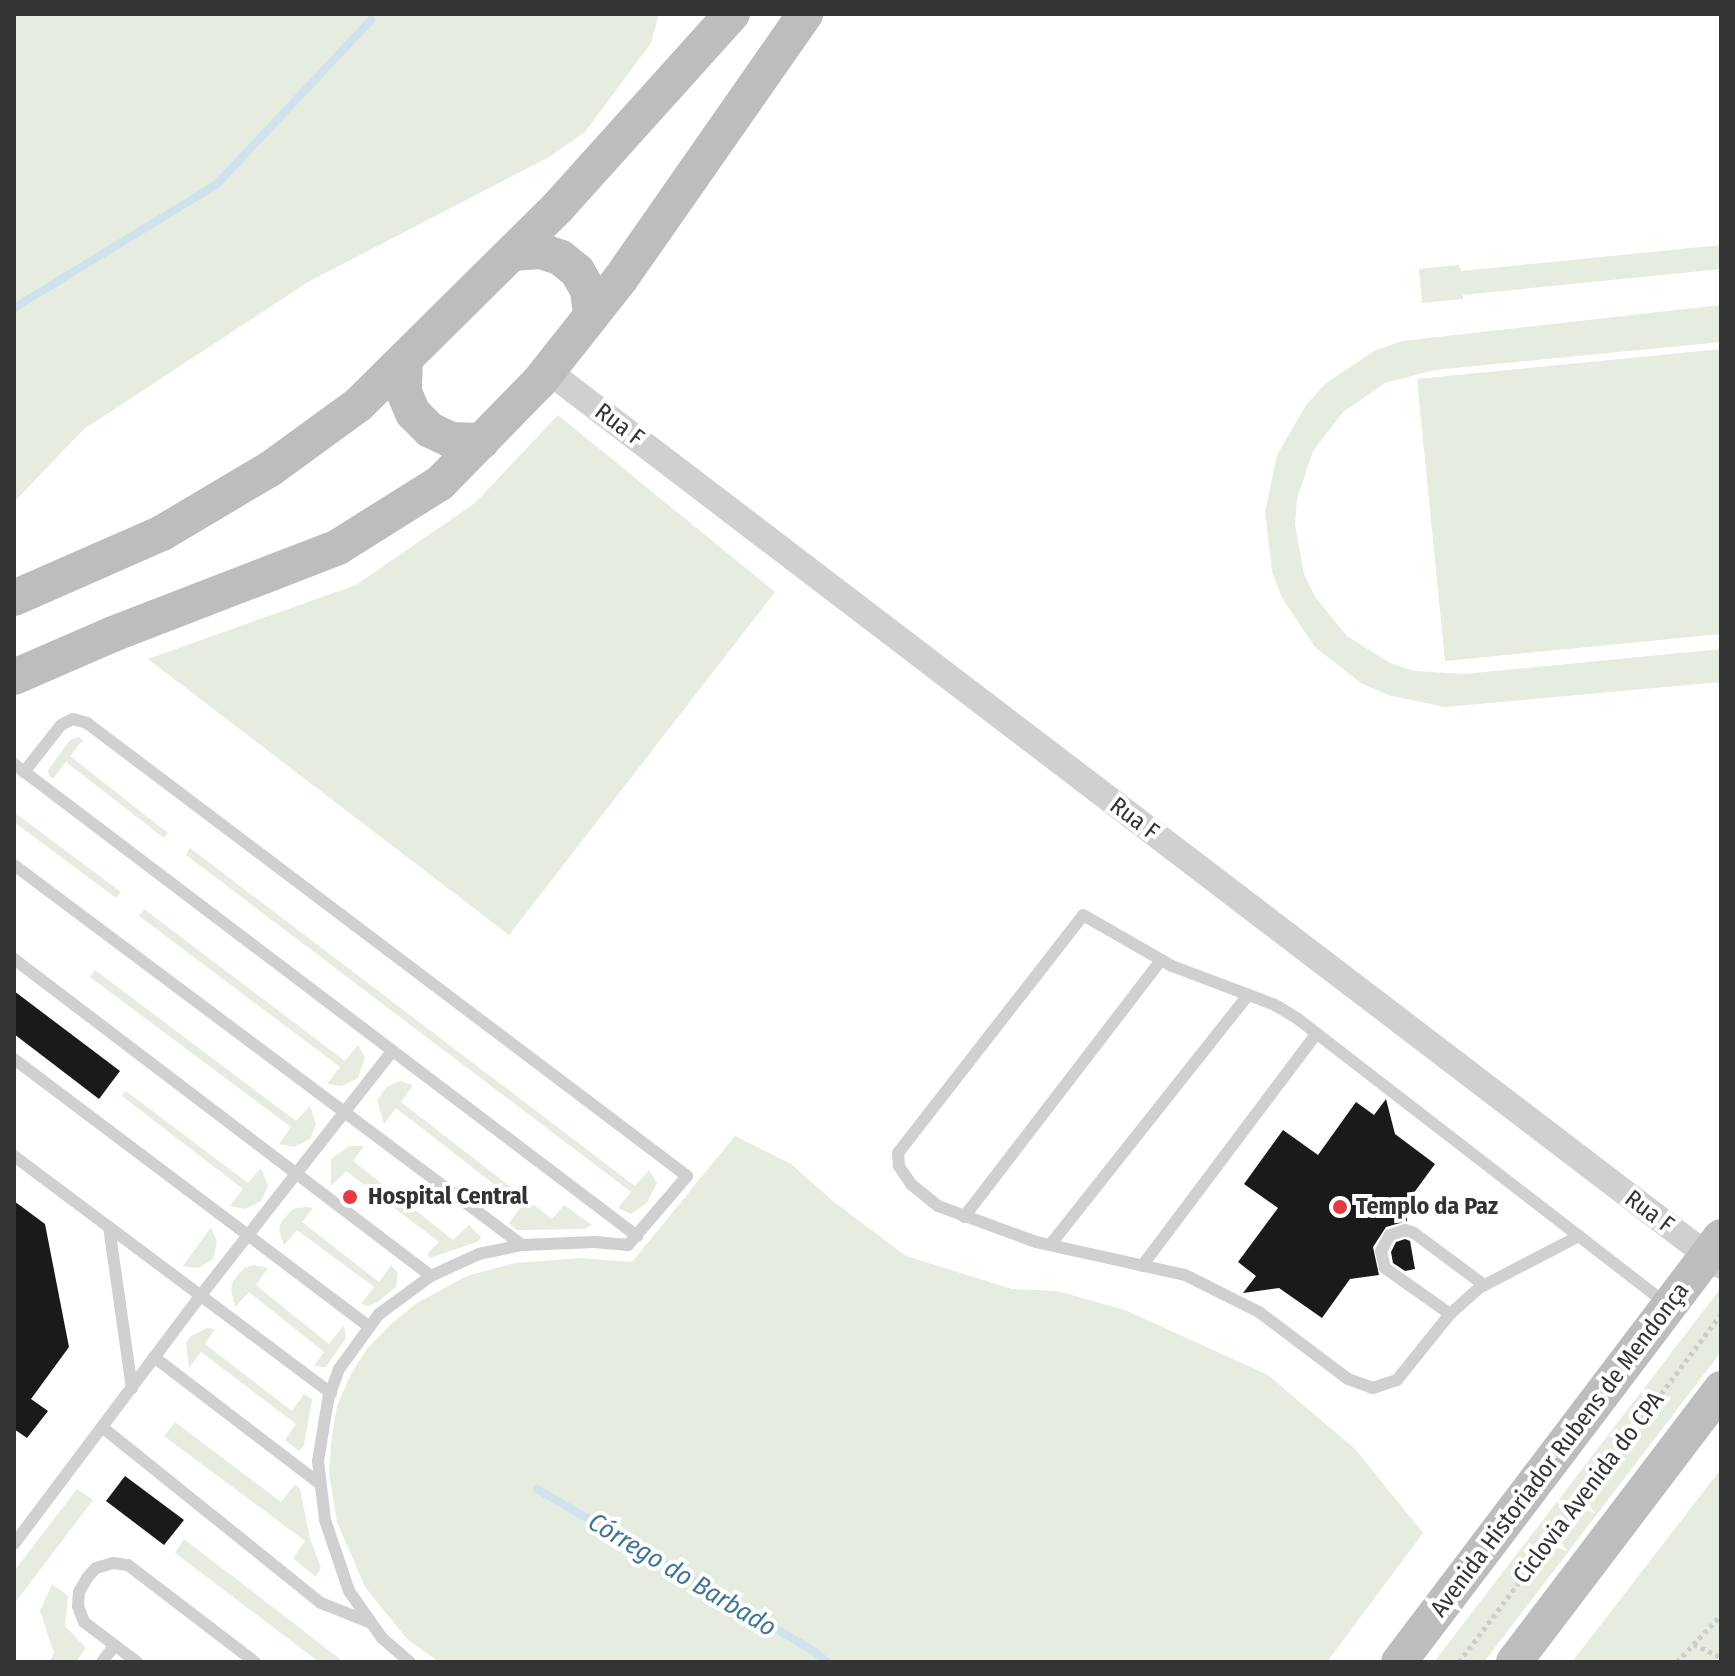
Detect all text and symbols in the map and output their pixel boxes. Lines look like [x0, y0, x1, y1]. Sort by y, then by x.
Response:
street label: Rua F [589, 397, 649, 453]
street label: Rua F [1104, 791, 1164, 847]
place label: Hospital Central [368, 1183, 528, 1211]
street label: Rua F [1619, 1184, 1679, 1240]
marker: Hospital Central [339, 1186, 361, 1208]
place label: Templo da Paz [1356, 1193, 1498, 1221]
marker: Templo da Paz [1331, 1198, 1349, 1216]
street label: Avenida Historiador Rubens de Mendonça [1425, 1277, 1695, 1623]
street label: Ciclovia Avenida do CPA [1508, 1387, 1670, 1589]
water label: Córrego do Barbado [582, 1507, 782, 1643]

